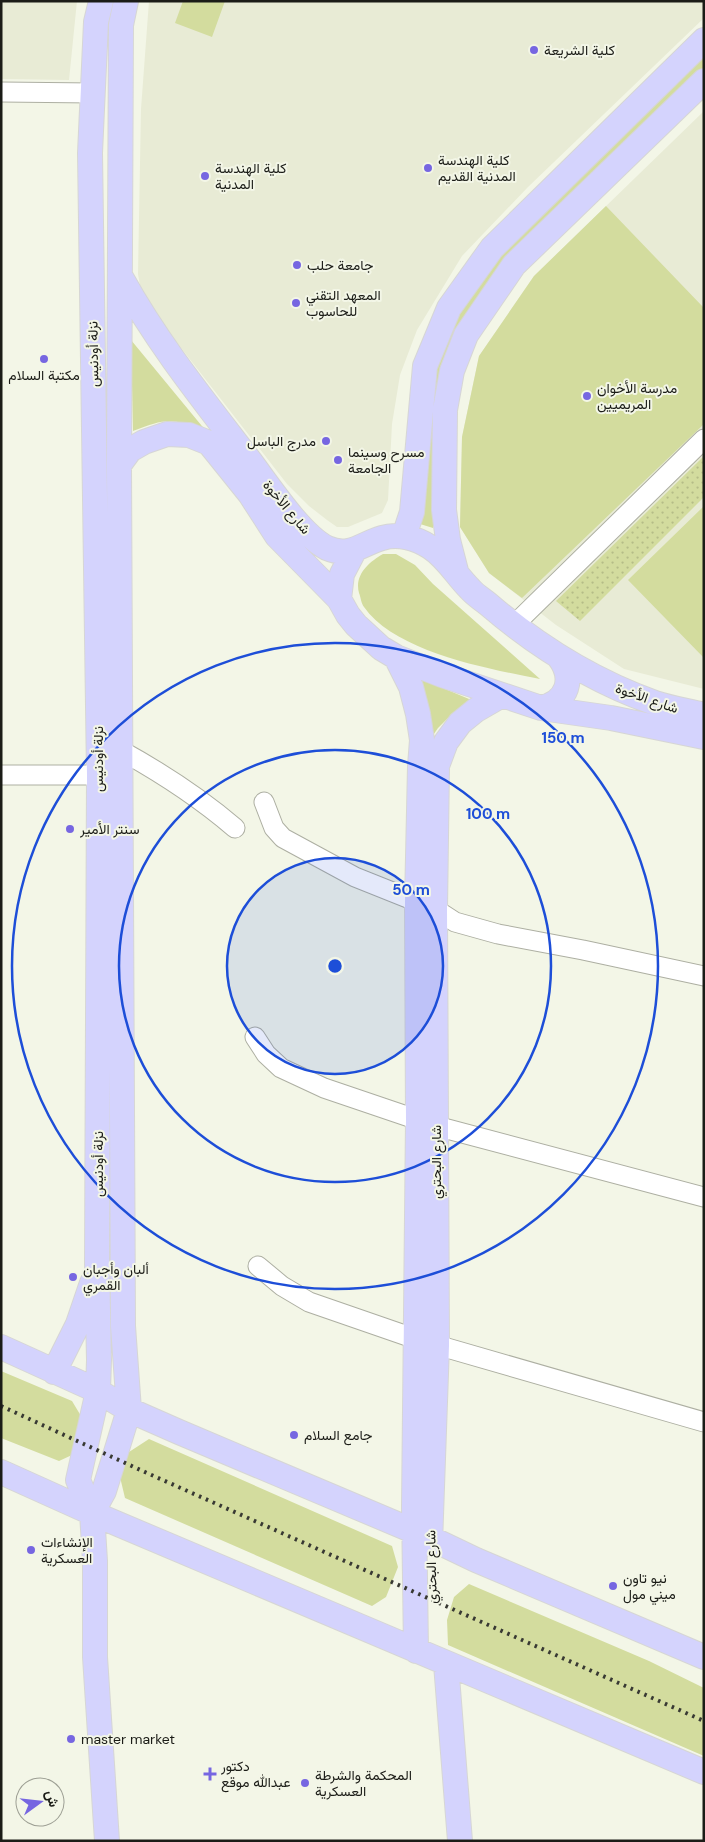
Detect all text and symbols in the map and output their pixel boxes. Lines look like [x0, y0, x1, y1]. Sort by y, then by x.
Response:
place label: كلية الشريعة [544, 41, 615, 59]
marker: كلية الشريعة [528, 44, 540, 56]
place label: كلية الهندسة المدنية القديم [438, 151, 516, 185]
place label: كلية الهندسة المدنية [215, 159, 286, 193]
marker: كلية الهندسة المدنية القديم [422, 162, 434, 174]
marker: كلية الهندسة المدنية [199, 170, 211, 182]
place label: جامعة حلب [307, 256, 373, 274]
marker: جامعة حلب [291, 259, 303, 271]
place label: المعهد التقني للحاسوب [306, 286, 381, 320]
marker: المعهد التقني للحاسوب [290, 297, 302, 309]
street label: نزلة أودنيس [83, 321, 103, 387]
marker: مكتبة السلام [38, 353, 50, 365]
place label: مكتبة السلام [8, 366, 80, 384]
place label: مدرسة الأخوان المريميين [597, 379, 677, 413]
marker: مدرسة الأخوان المريميين [581, 390, 593, 402]
place label: مدرج الباسل [247, 432, 316, 452]
marker: مدرج الباسل [320, 435, 332, 447]
place label: مسرح وسينما الجامعة [348, 443, 425, 477]
marker: مسرح وسينما الجامعة [332, 454, 344, 466]
street label: شارع الأخوة [258, 476, 315, 539]
street label: شارع الأخوة [613, 679, 681, 719]
street label: نزلة أودنيس [89, 726, 107, 792]
text: 150 m [542, 728, 585, 748]
text: 100 m [466, 804, 510, 824]
place label: سنتر الأمير [79, 820, 140, 838]
marker: سنتر الأمير [64, 823, 76, 835]
text: 50 m [392, 880, 430, 900]
centre of rings [326, 957, 344, 975]
street label: شارع البحتري [427, 1125, 448, 1199]
street label: نزلة أودنيس [89, 1131, 107, 1197]
place label: ألبان وأجبان القمري [83, 1260, 149, 1297]
marker: ألبان وأجبان القمري [67, 1271, 79, 1283]
place label: جامع السلام [304, 1426, 373, 1446]
marker: جامع السلام [288, 1429, 300, 1441]
street label: شارع البحتري [421, 1530, 444, 1604]
place label: الإنشاءات العسكرية [41, 1533, 93, 1567]
marker: الإنشاءات العسكرية [25, 1544, 37, 1556]
place label: نيو تاون ميني مول [623, 1569, 676, 1606]
marker: نيو تاون ميني مول [607, 1580, 619, 1592]
place label: master market [81, 1730, 175, 1748]
marker: master market [65, 1733, 77, 1745]
place label: دكتور عبدالله موقع [220, 1757, 290, 1793]
place label: المحكمة والشرطة العسكرية [315, 1766, 412, 1800]
marker: دكتور عبدالله موقع [203, 1767, 217, 1781]
north arrow [15, 1777, 65, 1827]
marker: المحكمة والشرطة العسكرية [299, 1777, 311, 1789]
text: ش [42, 1788, 63, 1809]

